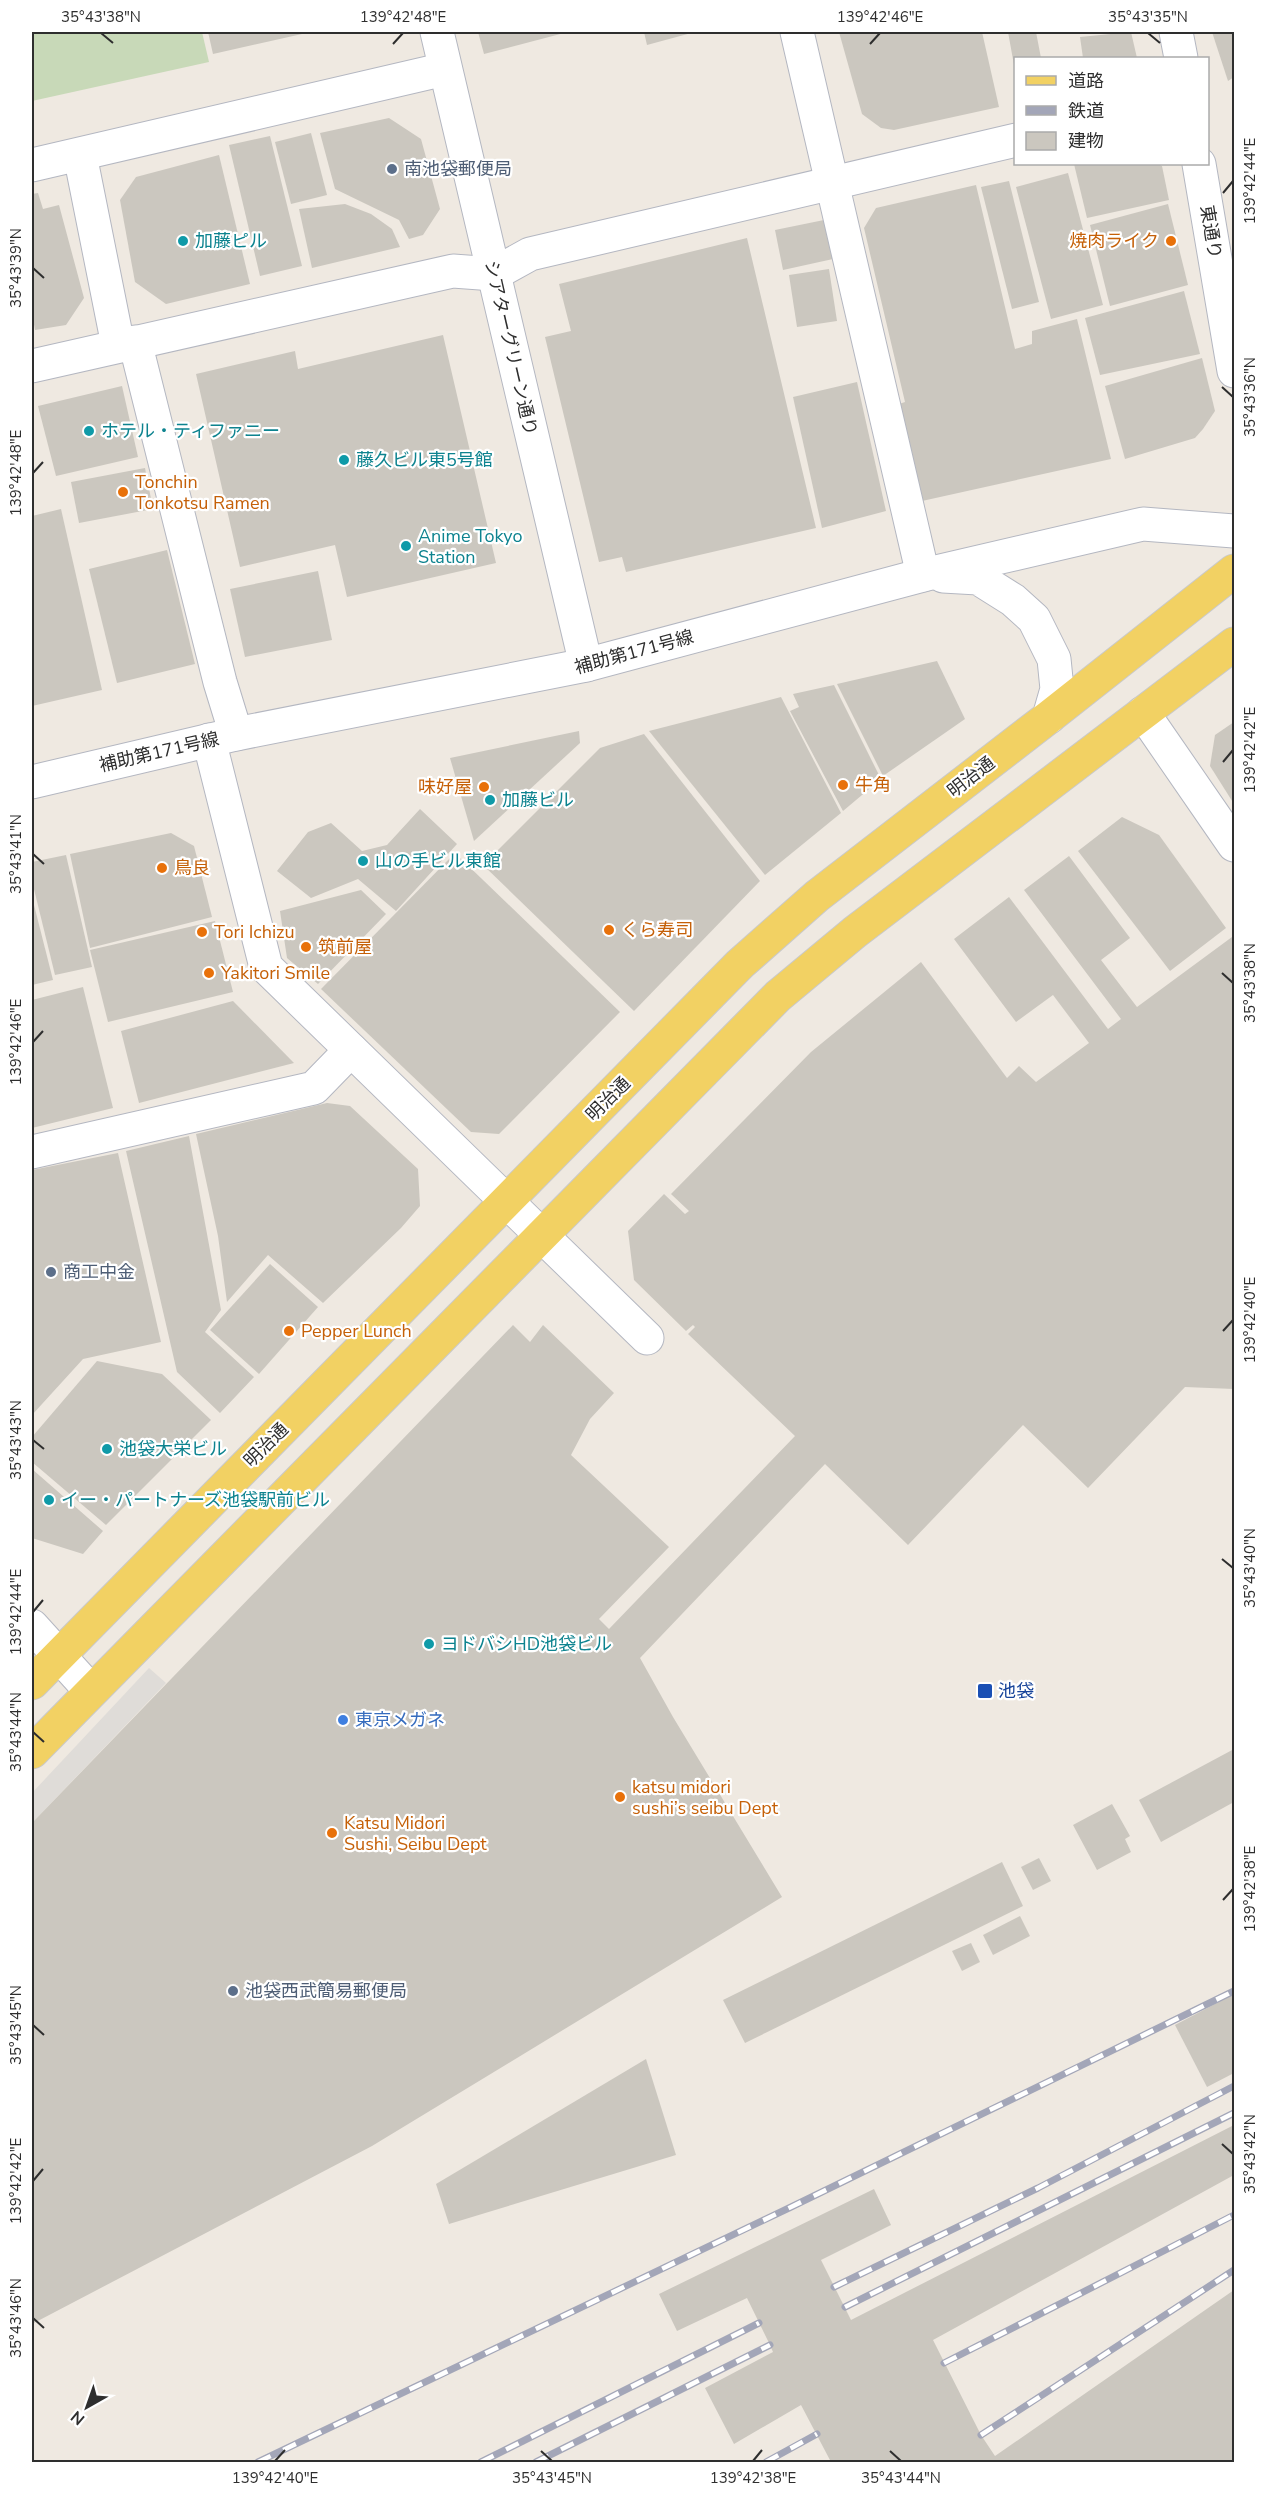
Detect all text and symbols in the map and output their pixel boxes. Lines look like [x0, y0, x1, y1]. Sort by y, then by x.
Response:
text: 35°43'38"N [61, 7, 141, 27]
text: 139°42'48"E [360, 7, 446, 27]
text: 139°42'46"E [837, 7, 923, 27]
text: 35°43'35"N [1108, 7, 1188, 27]
legend [1014, 57, 1209, 165]
text: 道路 [1068, 69, 1104, 93]
text: 鉄道 [1068, 99, 1104, 123]
text: 建物 [1068, 129, 1104, 153]
text: 139°42'44"E [1240, 138, 1260, 224]
place label: 南池袋郵便局 [404, 157, 512, 181]
marker: 南池袋郵便局 [385, 162, 399, 176]
street label: 東通り [1195, 203, 1227, 261]
text: 35°43'39"N [6, 228, 26, 308]
place label: 加藤ピル [195, 229, 267, 253]
place label: 焼肉ライク [1069, 229, 1159, 253]
marker: 加藤ピル [176, 234, 190, 248]
marker: 焼肉ライク [1164, 234, 1178, 248]
street label: シアターグリーン通り [479, 258, 543, 438]
text: 35°43'36"N [1240, 357, 1260, 437]
place label: ホテル・ティファニー [101, 419, 280, 443]
marker: ホテル・ティファニー [82, 424, 96, 438]
text: 139°42'48"E [6, 430, 26, 516]
place label: 藤久ビル東5号館 [356, 448, 493, 472]
marker: 藤久ビル東5号館 [337, 453, 351, 467]
place label: Tonchin Tonkotsu Ramen [135, 470, 270, 515]
marker: Tonchin Tonkotsu Ramen [116, 485, 130, 499]
place label: Anime Tokyo Station [418, 524, 522, 569]
marker: Anime Tokyo Station [399, 539, 413, 553]
street label: 補助第171号線 [572, 625, 696, 679]
text: 139°42'42"E [1240, 707, 1260, 793]
street label: 補助第171号線 [97, 727, 221, 777]
street label: 明治通 [942, 751, 1000, 803]
place label: 牛角 [855, 773, 891, 797]
place label: 味好屋 [418, 775, 472, 799]
marker: 牛角 [836, 778, 850, 792]
marker: 味好屋 [477, 780, 491, 794]
place label: 加藤ビル [502, 788, 574, 812]
marker: 加藤ビル [483, 793, 497, 807]
text: 35°43'41"N [6, 814, 26, 894]
place label: 山の手ビル東館 [375, 849, 501, 873]
marker: 山の手ビル東館 [356, 854, 370, 868]
place label: 鳥良 [174, 856, 210, 880]
marker: 鳥良 [155, 861, 169, 875]
place label: くら寿司 [621, 918, 693, 942]
place label: Tori Ichizu [214, 920, 295, 944]
marker: くら寿司 [602, 923, 616, 937]
marker: Tori Ichizu [195, 925, 209, 939]
place label: 筑前屋 [318, 935, 372, 959]
marker: 筑前屋 [299, 940, 313, 954]
text: 35°43'38"N [1240, 943, 1260, 1023]
place label: Yakitori Smile [220, 961, 330, 985]
marker: Yakitori Smile [202, 966, 216, 980]
text: 139°42'46"E [6, 999, 26, 1085]
street label: 明治通 [580, 1071, 636, 1127]
place label: 商工中金 [63, 1260, 135, 1284]
marker: 商工中金 [44, 1265, 58, 1279]
text: 139°42'40"E [1240, 1277, 1260, 1363]
place label: Pepper Lunch [301, 1319, 412, 1343]
marker: Pepper Lunch [282, 1324, 296, 1338]
text: 35°43'43"N [6, 1400, 26, 1480]
street label: 明治通 [238, 1417, 294, 1473]
place label: 池袋大栄ビル [119, 1437, 227, 1461]
marker: 池袋大栄ビル [100, 1442, 114, 1456]
place label: イー・パートナーズ池袋駅前ビル [61, 1488, 330, 1512]
marker: イー・パートナーズ池袋駅前ビル [42, 1493, 56, 1507]
text: 35°43'40"N [1240, 1528, 1260, 1608]
text: 139°42'44"E [6, 1569, 26, 1655]
place label: ヨドバシHD池袋ビル [441, 1632, 612, 1656]
marker: ヨドバシHD池袋ビル [422, 1637, 436, 1651]
place label: 池袋 [998, 1679, 1034, 1703]
marker: 池袋 [976, 1682, 994, 1700]
text: 35°43'44"N [6, 1692, 26, 1772]
place label: 東京メガネ [355, 1708, 445, 1732]
marker: 東京メガネ [336, 1713, 350, 1727]
place label: katsu midori sushi’s seibu Dept [632, 1775, 779, 1820]
marker: katsu midori sushi’s seibu Dept [613, 1790, 627, 1804]
place label: Katsu Midori Sushi, Seibu Dept [344, 1811, 487, 1856]
marker: Katsu Midori Sushi, Seibu Dept [325, 1826, 339, 1840]
text: 139°42'38"E [1240, 1846, 1260, 1932]
place label: 池袋西武簡易郵便局 [245, 1979, 407, 2003]
marker: 池袋西武簡易郵便局 [226, 1984, 240, 1998]
text: 35°43'45"N [6, 1985, 26, 2065]
text: 35°43'42"N [1240, 2114, 1260, 2194]
text: 139°42'42"E [6, 2138, 26, 2224]
text: 35°43'46"N [6, 2278, 26, 2358]
north arrow [57, 2377, 117, 2437]
text: N [66, 2405, 90, 2430]
text: 139°42'40"E [232, 2468, 318, 2488]
text: 35°43'45"N [512, 2468, 592, 2488]
text: 139°42'38"E [710, 2468, 796, 2488]
text: 35°43'44"N [861, 2468, 941, 2488]

